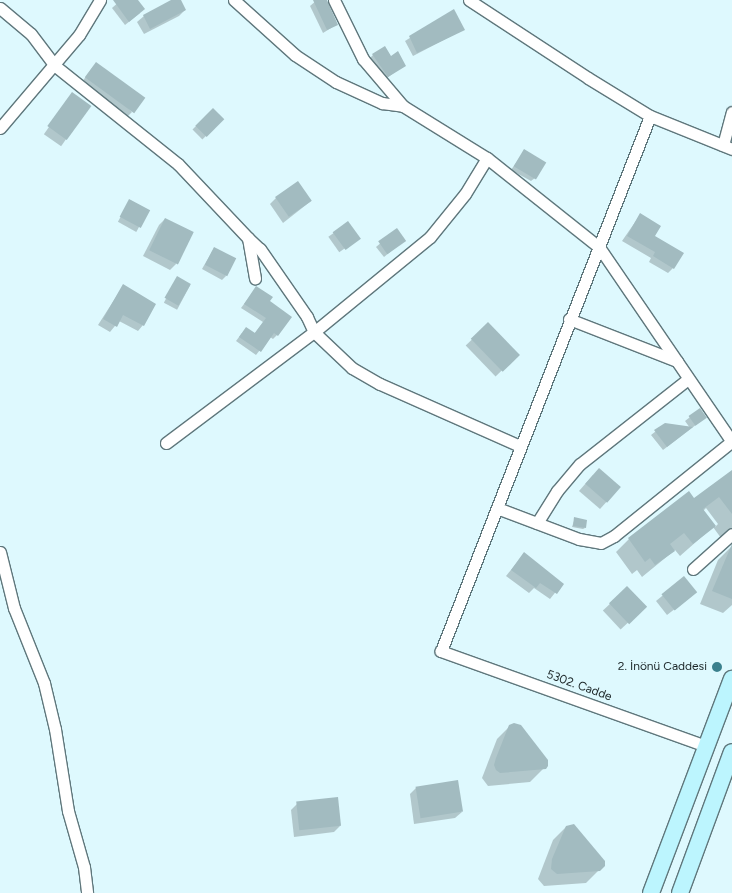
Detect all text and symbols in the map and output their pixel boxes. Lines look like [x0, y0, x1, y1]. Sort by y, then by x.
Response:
place label: 2. İnönü Caddesi [618, 660, 707, 674]
marker: 2. İnönü Caddesi [711, 661, 723, 673]
street label: 5302. Cadde [544, 667, 614, 705]

